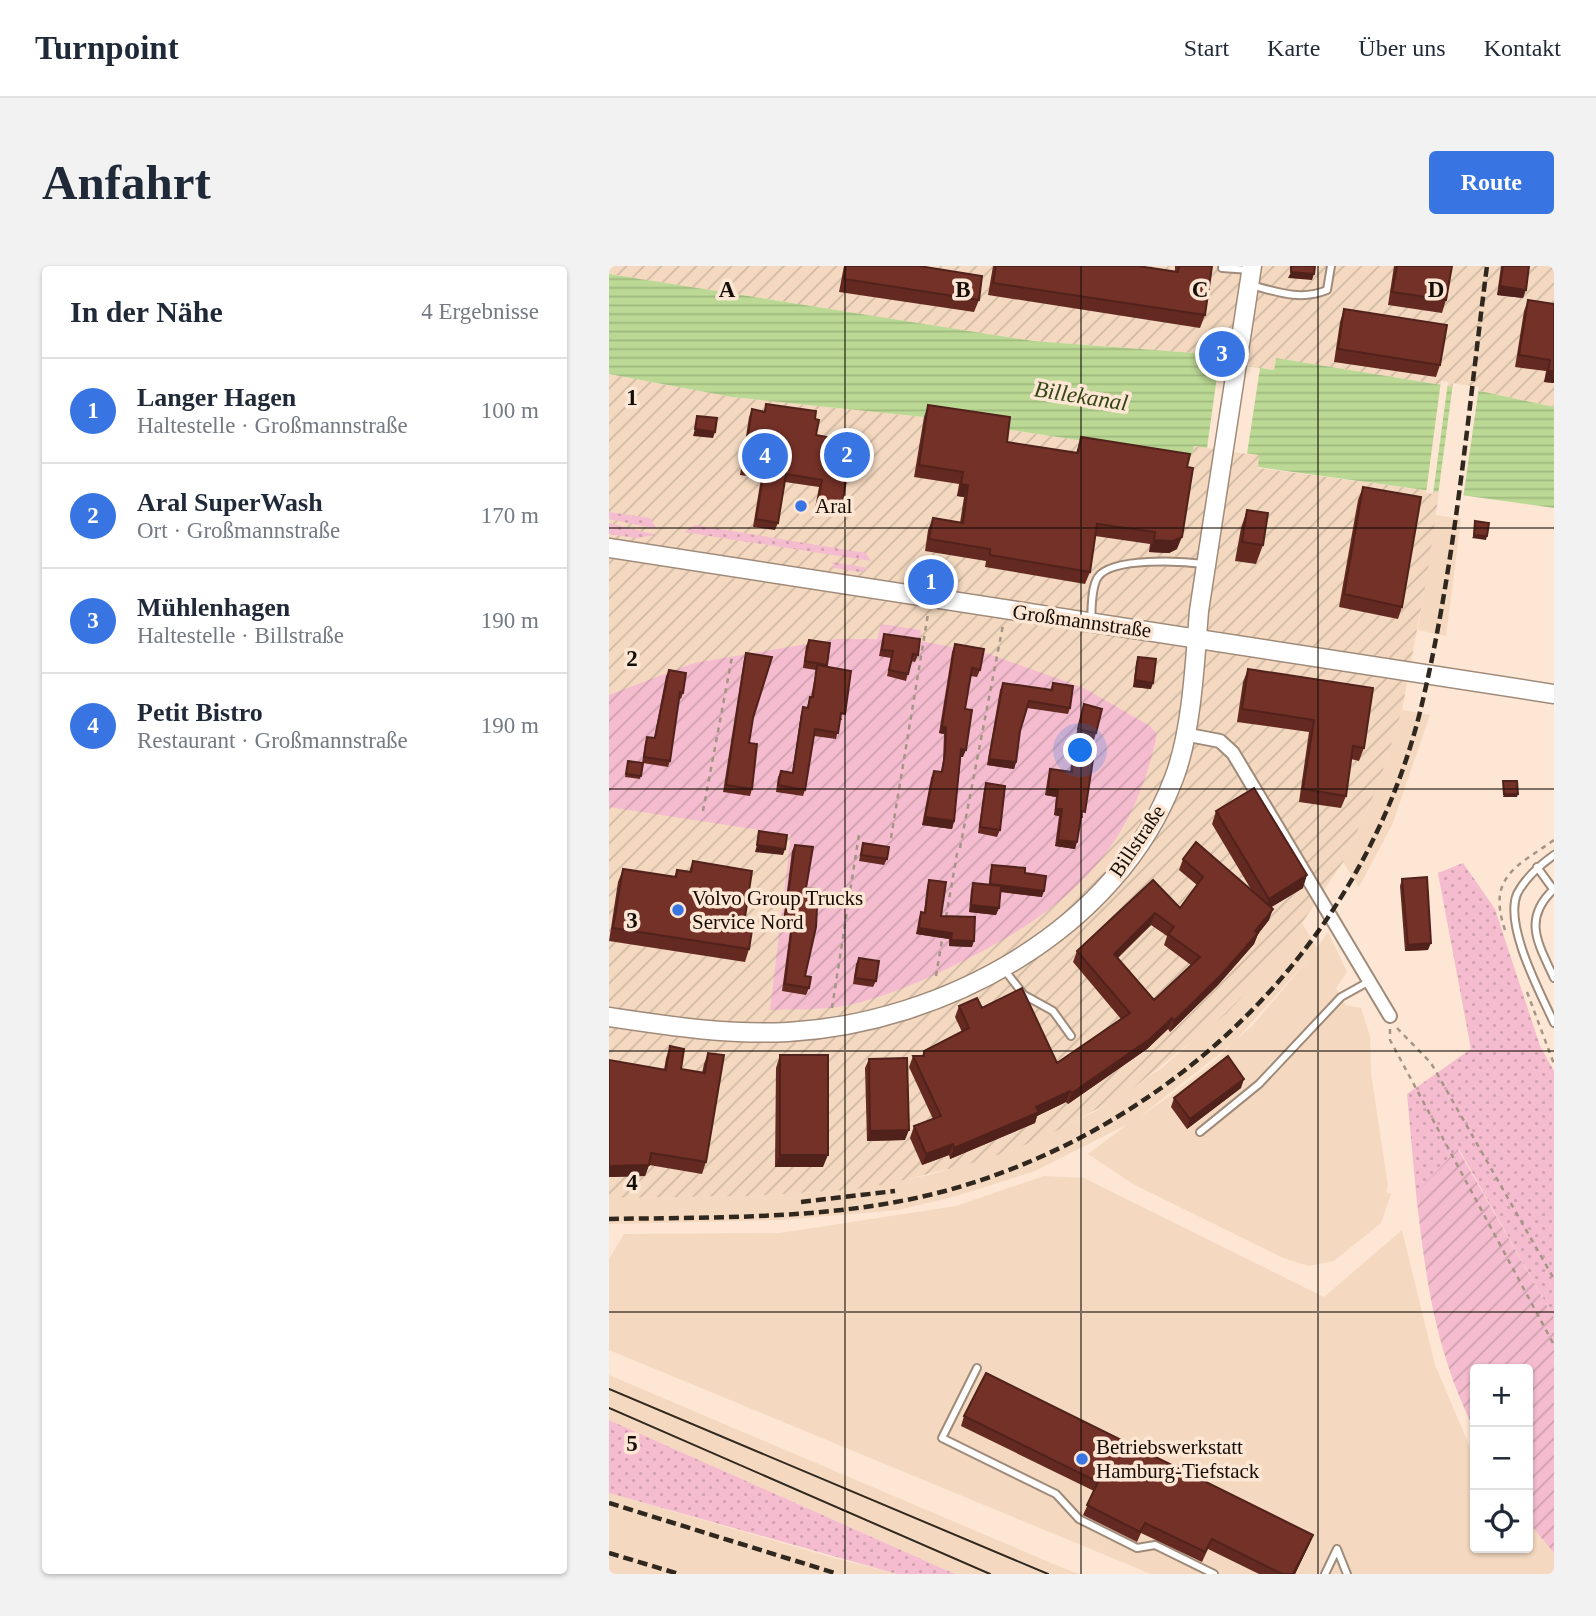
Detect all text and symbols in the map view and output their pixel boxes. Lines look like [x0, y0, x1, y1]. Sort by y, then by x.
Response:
text: Turnpoint [35, 30, 179, 66]
text: Start [1184, 35, 1229, 61]
text: Karte [1267, 35, 1320, 61]
text: Über uns [1358, 35, 1446, 61]
text: Kontakt [1484, 35, 1561, 61]
button: Route [1429, 151, 1554, 214]
text: Anfahrt [42, 155, 211, 210]
text: A [719, 277, 736, 302]
text: B [955, 277, 971, 302]
text: C [1192, 277, 1208, 302]
text: D [1428, 277, 1444, 302]
text: In der Nähe [70, 295, 223, 328]
text: 4 Ergebnisse [421, 299, 539, 324]
pin: 3 [1199, 328, 1245, 380]
water label: Billekanal [1032, 376, 1130, 416]
text: Langer Hagen [137, 383, 296, 412]
text: 1 [626, 385, 638, 410]
text: 1 [87, 398, 99, 423]
text: 100 m [481, 398, 539, 423]
text: Haltestelle · Großmannstraße [137, 413, 408, 438]
pin: 2 [824, 429, 870, 481]
pin: 4 [742, 430, 788, 482]
text: Aral SuperWash [137, 488, 323, 517]
place label: Aral [815, 494, 852, 518]
marker: Aral [793, 498, 809, 514]
text: 2 [87, 503, 99, 528]
text: 170 m [481, 503, 539, 528]
text: Ort · Großmannstraße [137, 518, 340, 543]
pin: 1 [908, 556, 954, 608]
text: Mühlenhagen [137, 593, 290, 622]
street label: Großmannstraße [1011, 599, 1153, 643]
text: 3 [87, 608, 99, 633]
text: 190 m [481, 608, 539, 633]
text: Haltestelle · Billstraße [137, 623, 344, 648]
text: 2 [626, 646, 638, 671]
text: Petit Bistro [137, 698, 263, 727]
text: 4 [87, 713, 99, 738]
text: 190 m [481, 713, 539, 738]
text: Restaurant · Großmannstraße [137, 728, 408, 753]
your location [1063, 733, 1097, 767]
street label: Billstraße [1104, 800, 1170, 882]
place label: Volvo Group Trucks Service Nord [692, 886, 863, 934]
marker: Volvo Group Trucks Service Nord [670, 902, 686, 918]
text: 3 [626, 908, 638, 933]
text: 4 [626, 1170, 638, 1195]
map controls [1470, 1364, 1533, 1553]
button: + [1470, 1364, 1533, 1427]
button: − [1470, 1427, 1533, 1490]
text: 5 [626, 1431, 638, 1456]
place label: Betriebswerkstatt Hamburg-Tiefstack [1096, 1435, 1260, 1483]
marker: Betriebswerkstatt Hamburg-Tiefstack [1074, 1451, 1090, 1467]
button: locate [1470, 1490, 1533, 1553]

